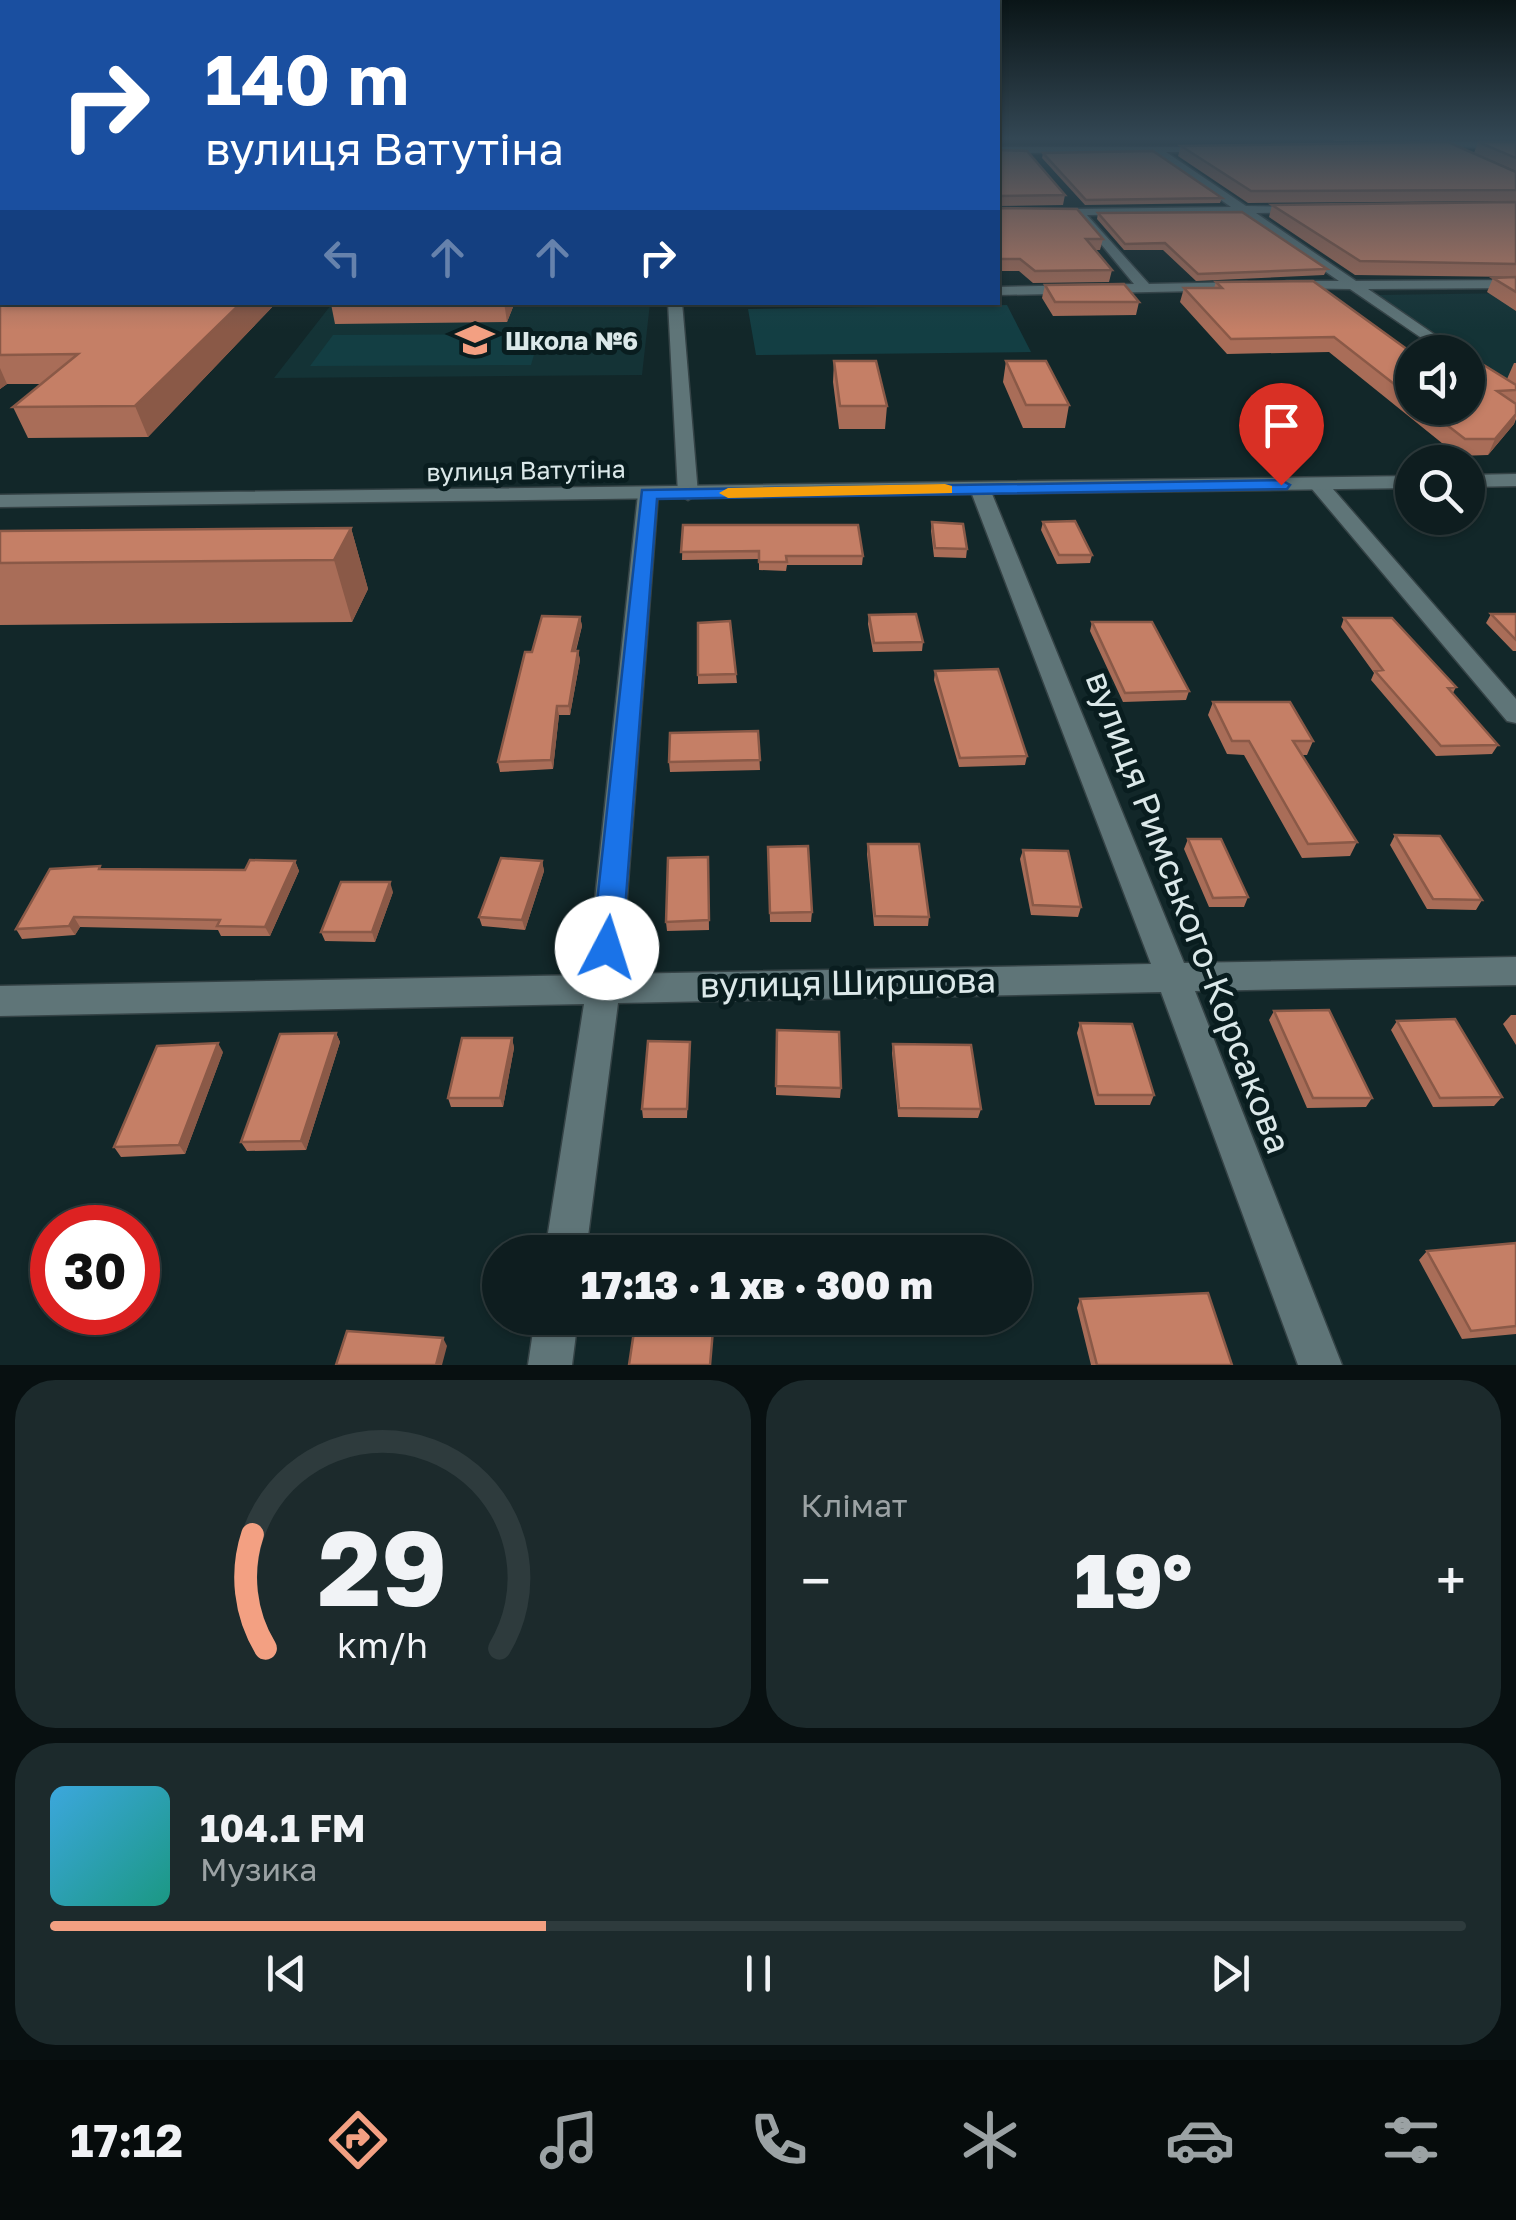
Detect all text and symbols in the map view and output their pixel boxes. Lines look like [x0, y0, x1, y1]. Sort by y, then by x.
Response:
text: 140 m [205, 36, 409, 120]
icon: right [40, 40, 170, 170]
text: вулиця Ватутіна [205, 121, 564, 175]
icon: left [315, 230, 370, 285]
icon: ahead [420, 230, 475, 285]
icon: ahead [525, 230, 580, 285]
icon: right [630, 230, 685, 285]
school or university icon: Школа №6 [454, 319, 496, 361]
place label: Школа №6 [505, 325, 638, 356]
map controls [1395, 335, 1485, 535]
button: sound [1395, 335, 1485, 425]
pin [1239, 383, 1324, 486]
icon: arrive [1254, 398, 1309, 453]
button: search [1395, 445, 1485, 535]
street label: вулиця Ватутіна [426, 453, 626, 487]
street label: вулиця Римського-Корсакова [1077, 665, 1301, 1159]
position arrow [555, 896, 659, 1000]
street label: вулиця Ширшова [700, 958, 996, 1006]
speed limit sign: 30 [30, 1205, 160, 1335]
text: 17:13 · 1 хв · 300 m [581, 1262, 933, 1307]
text: Клімат [801, 1486, 907, 1524]
text: 29 [318, 1504, 447, 1629]
text: 19° [1074, 1534, 1192, 1625]
text: − [801, 1547, 831, 1613]
text: + [1436, 1547, 1466, 1613]
text: km/h [337, 1623, 428, 1666]
text: 104.1 FM [200, 1805, 366, 1850]
text: Музика [200, 1850, 317, 1888]
icon: previous [259, 1946, 314, 2001]
icon: pause [731, 1946, 786, 2001]
icon: next [1203, 1946, 1258, 2001]
icon: directions [323, 2105, 393, 2175]
icon: music [534, 2105, 604, 2175]
icon: phone [744, 2105, 814, 2175]
icon: climate [955, 2105, 1025, 2175]
icon: car [1165, 2105, 1235, 2175]
icon: filters [1376, 2105, 1446, 2175]
text: 17:12 [70, 2113, 183, 2167]

